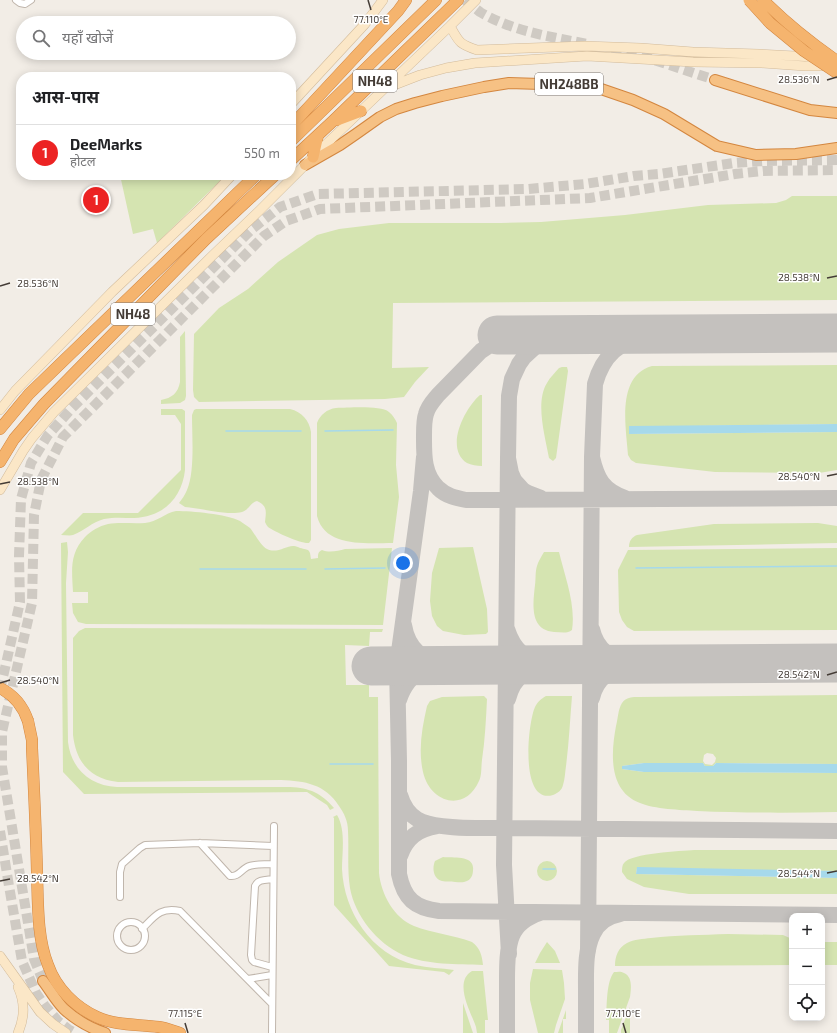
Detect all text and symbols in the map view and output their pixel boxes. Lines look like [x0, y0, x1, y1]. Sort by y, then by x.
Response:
text: 77.110°E [354, 13, 389, 25]
search box [16, 16, 296, 60]
icon: search [30, 27, 52, 49]
text: यहाँ खोजें [62, 28, 113, 46]
road number: NH48 [353, 70, 397, 92]
road number: NH248BB [535, 73, 603, 95]
text: 28.536°N [778, 73, 820, 85]
text: आस-पास [32, 86, 99, 106]
text: DeeMarks [70, 135, 142, 153]
text: 1 [42, 145, 48, 161]
text: 550 m [244, 145, 280, 161]
text: होटल [70, 153, 96, 169]
pin: 1 [83, 185, 109, 215]
text: 28.538°N [778, 271, 820, 283]
text: 28.536°N [17, 277, 59, 289]
road number: NH48 [111, 303, 155, 325]
text: 28.540°N [778, 470, 820, 482]
text: 28.538°N [17, 475, 59, 487]
your location [393, 553, 413, 573]
text: 28.542°N [778, 668, 820, 680]
text: 28.540°N [17, 674, 59, 686]
text: 28.544°N [778, 867, 820, 879]
text: 28.542°N [17, 872, 59, 884]
map controls [789, 913, 825, 1021]
button: + [789, 913, 825, 949]
button: − [789, 949, 825, 985]
button: locate [789, 985, 825, 1021]
text: 77.115°E [168, 1007, 202, 1019]
text: 77.110°E [606, 1007, 641, 1019]

